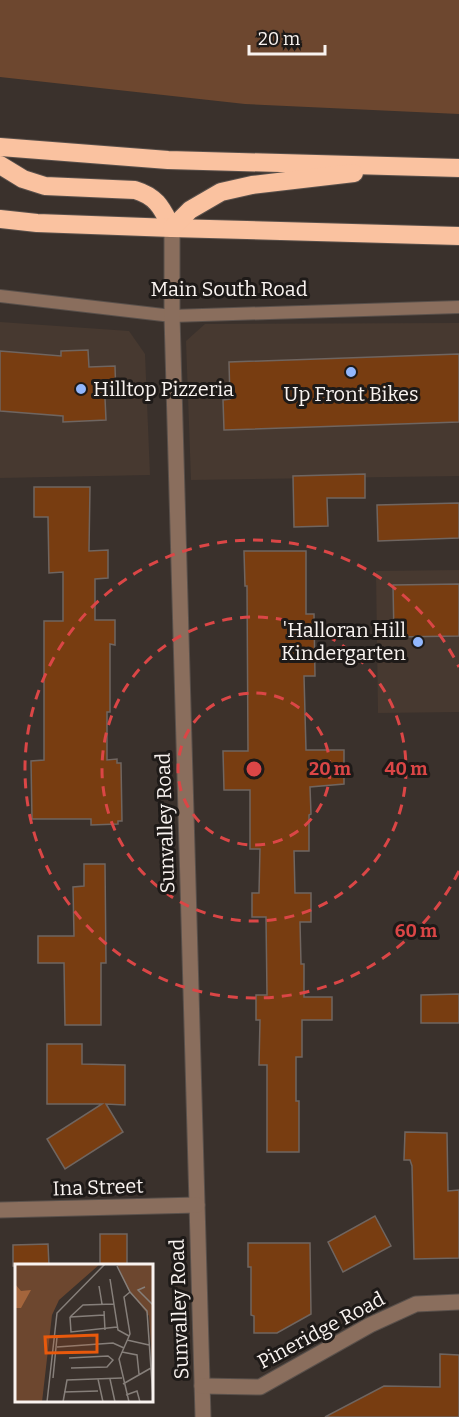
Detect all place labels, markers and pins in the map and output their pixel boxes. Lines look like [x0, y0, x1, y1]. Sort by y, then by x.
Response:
marker: Up Front Bikes [344, 365, 358, 379]
place label: Hilltop Pizzeria [93, 377, 234, 401]
marker: Hilltop Pizzeria [74, 382, 88, 396]
place label: Up Front Bikes [283, 382, 419, 406]
place label: 'Halloran Hill Kindergarten [281, 618, 406, 665]
marker: 'Halloran Hill Kindergarten [411, 635, 425, 649]
centre of rings [244, 759, 264, 779]

